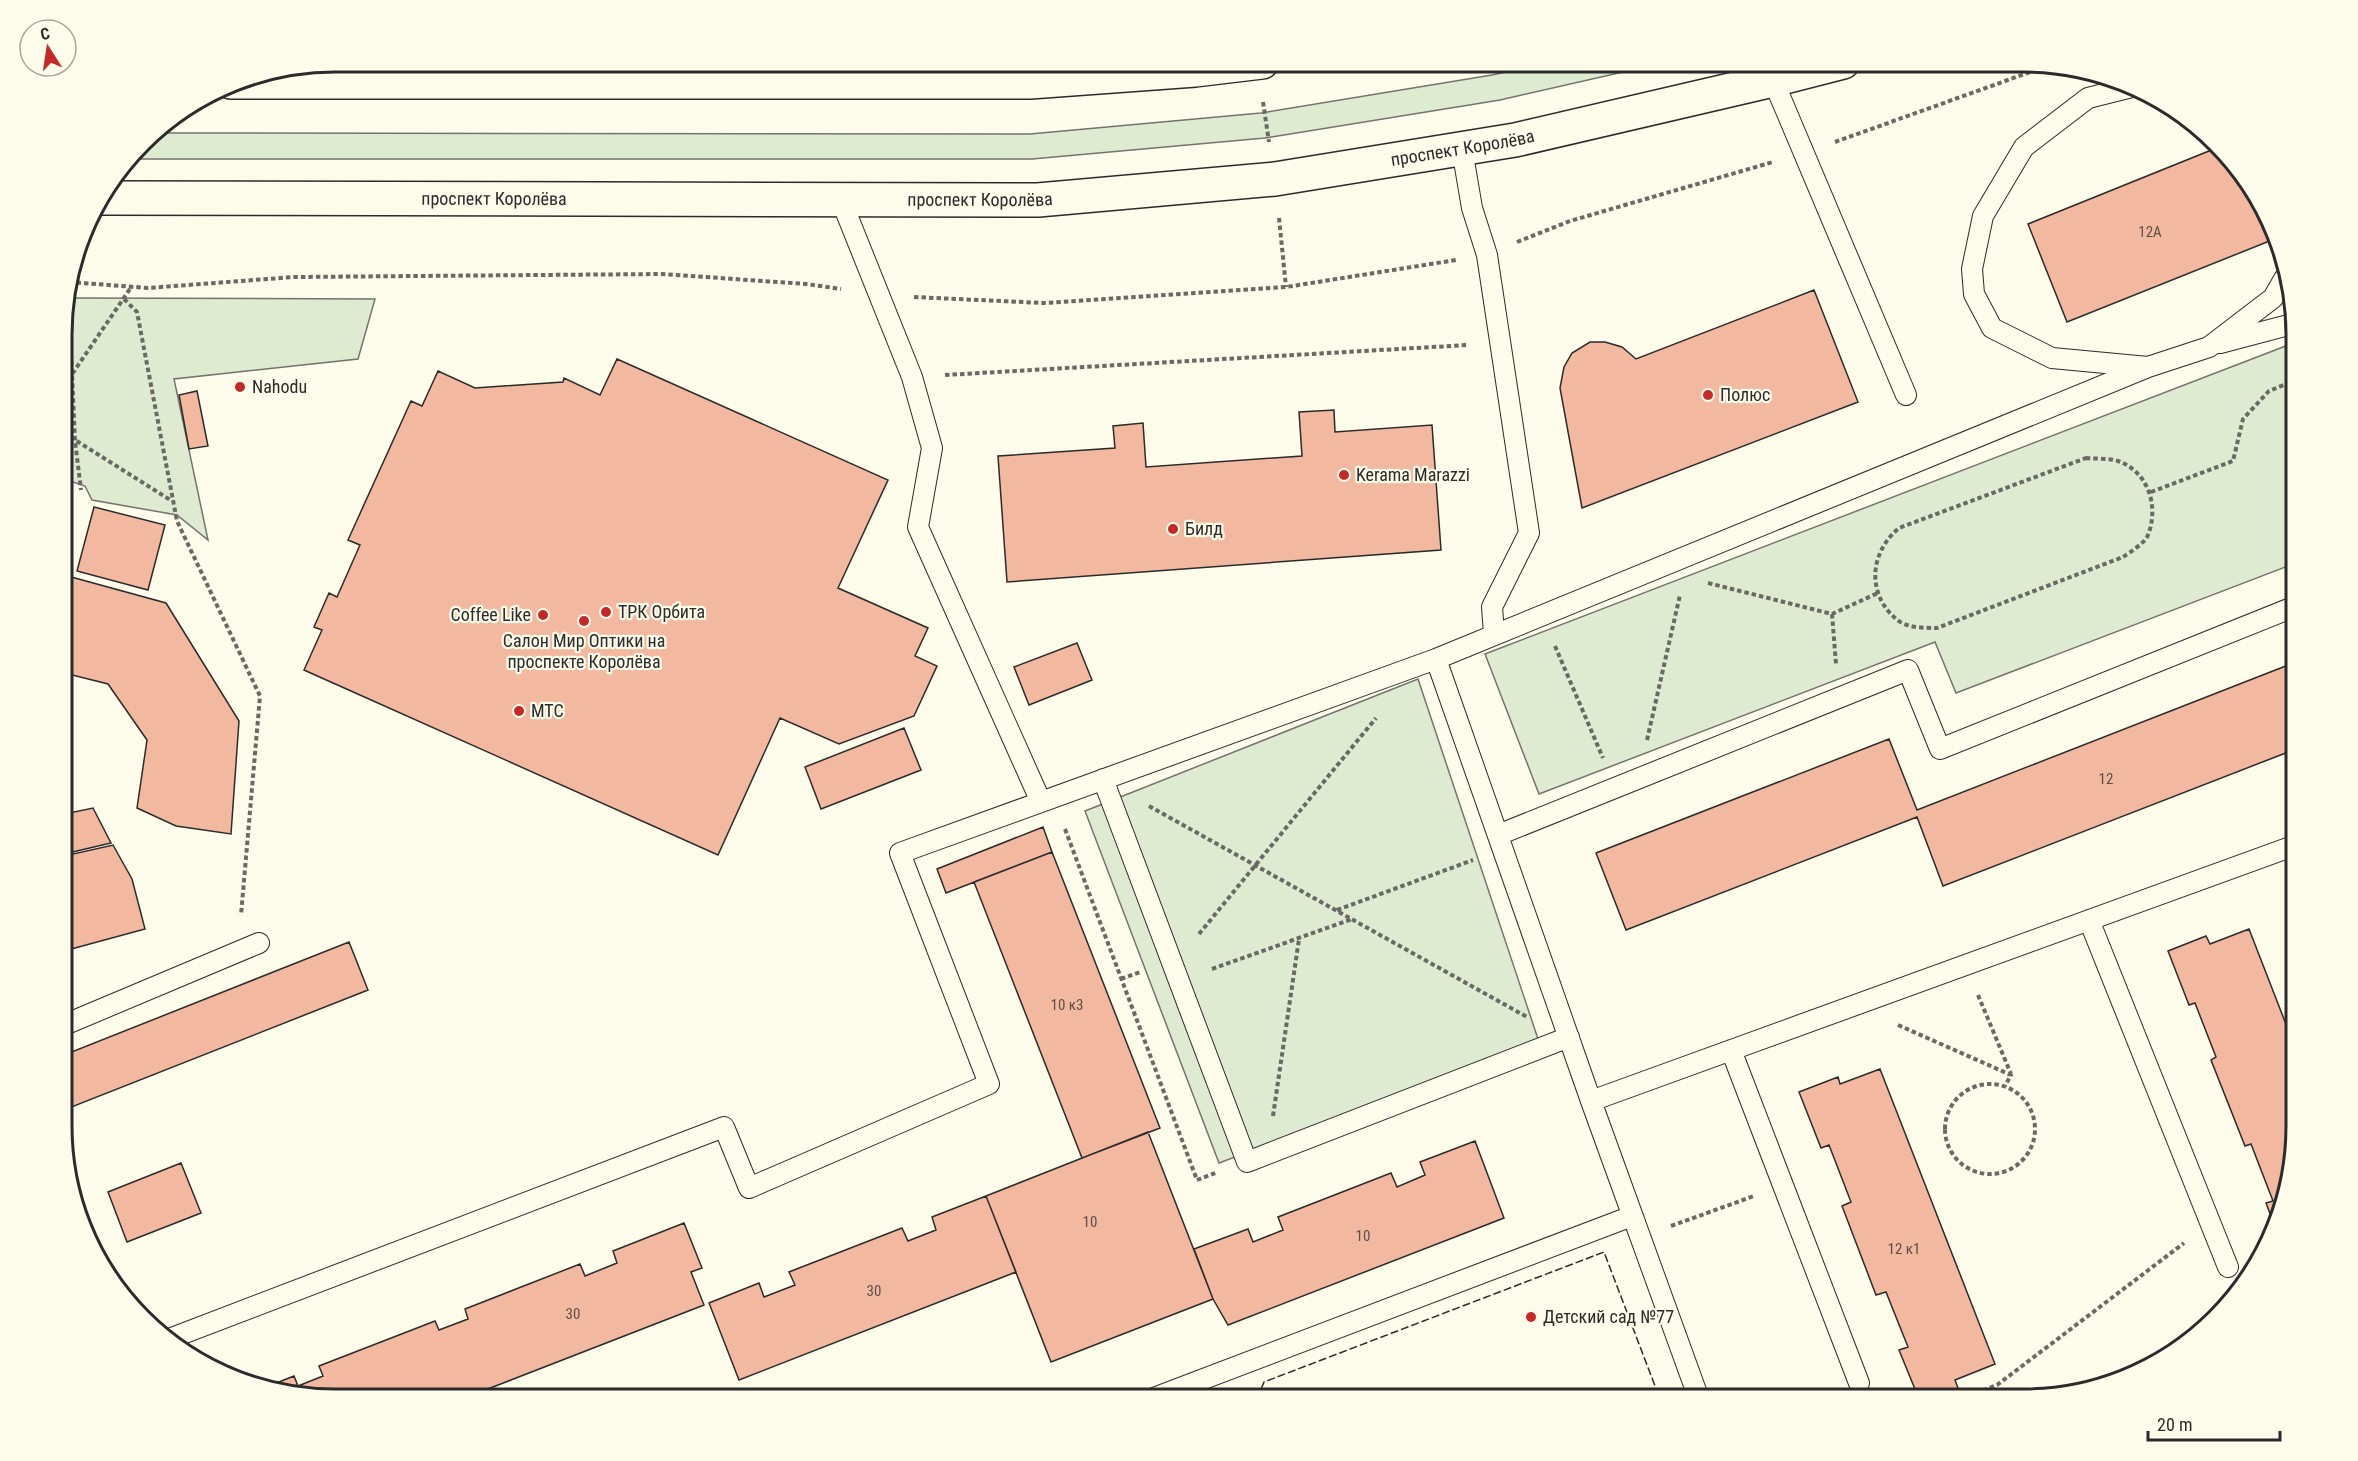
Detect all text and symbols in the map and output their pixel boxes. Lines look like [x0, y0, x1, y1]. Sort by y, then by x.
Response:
north arrow [18, 18, 78, 78]
text: С [39, 24, 51, 44]
street label: проспект Королёва [1389, 125, 1536, 170]
street label: проспект Королёва [421, 188, 567, 209]
street label: проспект Королёва [907, 188, 1054, 210]
house number: 12А [2138, 223, 2162, 241]
place label: Nahodu [252, 376, 307, 397]
marker: Nahodu [233, 380, 247, 394]
place label: Полюс [1720, 384, 1770, 405]
marker: Полюс [1701, 388, 1715, 402]
place label: Kerama Marazzi [1356, 464, 1470, 485]
marker: Kerama Marazzi [1337, 468, 1351, 482]
place label: Билд [1185, 518, 1223, 539]
marker: Билд [1166, 522, 1180, 536]
place label: ТРК Орбита [618, 601, 705, 622]
place label: Coffee Like [451, 604, 531, 625]
marker: ТРК Орбита [599, 605, 613, 619]
marker: Coffee Like [536, 608, 550, 622]
marker: Салон Мир Оптики на проспекте Королёва [577, 614, 591, 628]
place label: Салон Мир Оптики на проспекте Королёва [503, 630, 665, 672]
place label: МТС [531, 700, 564, 721]
marker: МТС [512, 704, 526, 718]
house number: 12 [2099, 770, 2113, 788]
house number: 10 к3 [1051, 996, 1083, 1014]
house number: 10 [1083, 1213, 1097, 1231]
house number: 10 [1356, 1227, 1370, 1245]
house number: 12 к1 [1888, 1240, 1920, 1258]
house number: 30 [867, 1282, 881, 1300]
house number: 30 [566, 1305, 580, 1323]
place label: Детский сад №77 [1543, 1306, 1674, 1327]
marker: Детский сад №77 [1524, 1310, 1538, 1324]
scale bar [2148, 1404, 2280, 1442]
text: 20 m [2157, 1414, 2192, 1435]

